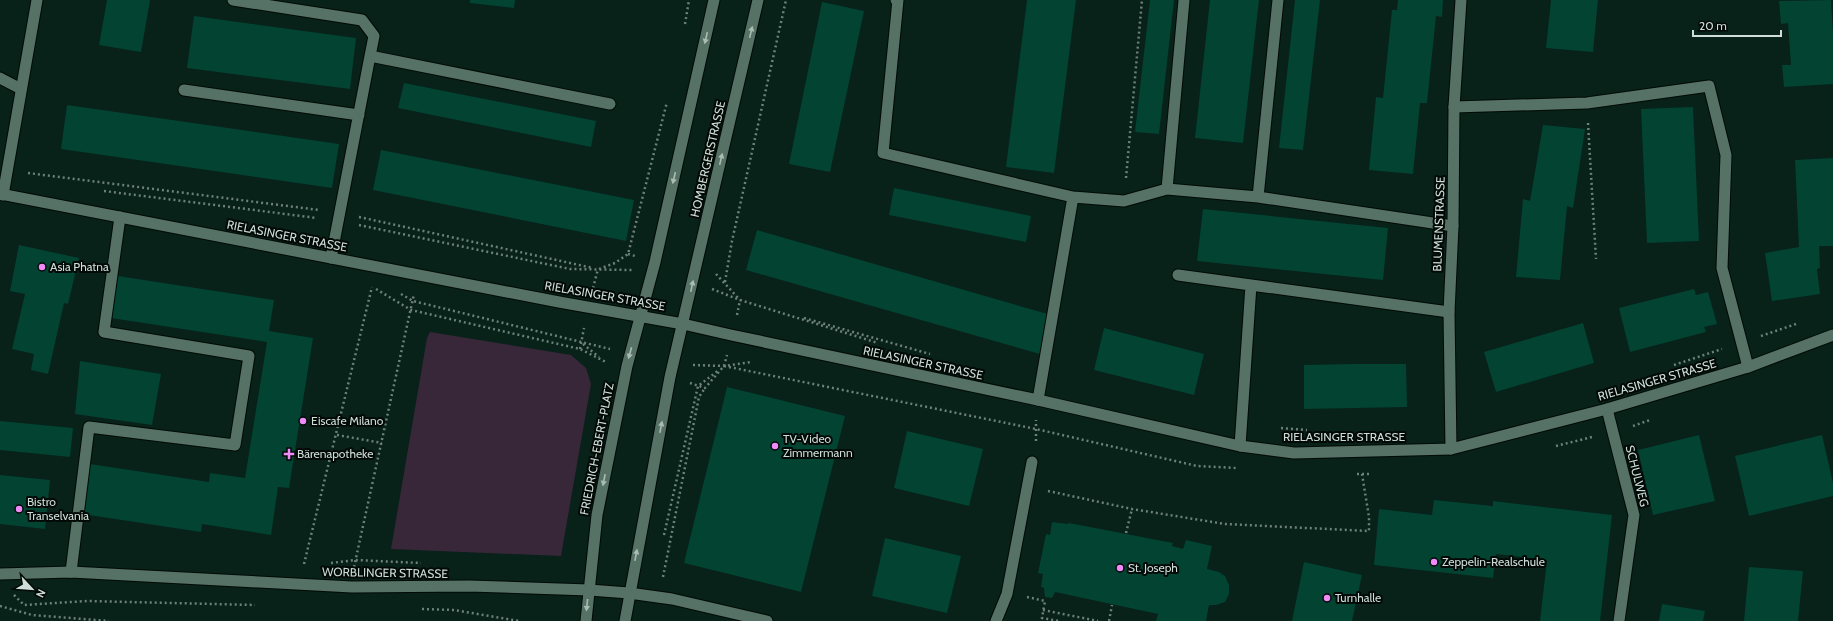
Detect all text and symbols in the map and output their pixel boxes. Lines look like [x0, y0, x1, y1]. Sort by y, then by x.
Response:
scale bar [1693, 12, 1781, 38]
text: 20 m [1699, 18, 1727, 33]
one-way arrow [748, 26, 754, 38]
one-way arrow [702, 32, 708, 44]
street label: HOMBERGERSTRASSE [687, 99, 728, 219]
one-way arrow [719, 153, 725, 165]
one-way arrow [670, 172, 676, 185]
street label: BLUMENSTRASSE [1429, 176, 1448, 272]
street label: RIELASINGER STRASSE [226, 216, 349, 255]
place label: Asia Phatna [50, 259, 109, 274]
marker: Asia Phatna [37, 262, 47, 272]
street label: RIELASINGER STRASSE [544, 278, 667, 314]
one-way arrow [689, 279, 695, 292]
street label: RIELASINGER STRASSE [862, 342, 985, 383]
one-way arrow [627, 347, 633, 359]
street label: RIELASINGER STRASSE [1596, 355, 1718, 404]
street label: FRIEDRICH-EBERT-PLATZ [576, 381, 617, 516]
place label: Eiscafe Milano [311, 413, 384, 428]
marker: Eiscafe Milano [298, 416, 308, 426]
one-way arrow [658, 421, 664, 433]
street label: RIELASINGER STRASSE [1283, 429, 1405, 444]
place label: TV-Video Zimmermann [783, 431, 853, 460]
marker: TV-Video Zimmermann [770, 441, 780, 451]
street label: SCHULWEG [1623, 444, 1652, 508]
place label: Bärenapotheke [297, 446, 373, 461]
marker: Bärenapotheke [284, 449, 294, 459]
one-way arrow [601, 474, 607, 487]
place label: Bistro Transelvania [27, 494, 89, 523]
marker: Bistro Transelvania [14, 504, 24, 514]
one-way arrow [634, 549, 640, 561]
place label: Zeppelin-Realschule [1442, 554, 1545, 569]
marker: Zeppelin-Realschule [1429, 557, 1439, 567]
place label: St. Joseph [1128, 560, 1178, 575]
marker: St. Joseph [1115, 563, 1125, 573]
street label: WORBLINGER STRASSE [322, 564, 448, 581]
north arrow [12, 569, 52, 609]
text: N [33, 587, 49, 600]
place label: Turnhalle [1335, 590, 1381, 605]
marker: Turnhalle [1322, 593, 1332, 603]
one-way arrow [584, 599, 591, 611]

